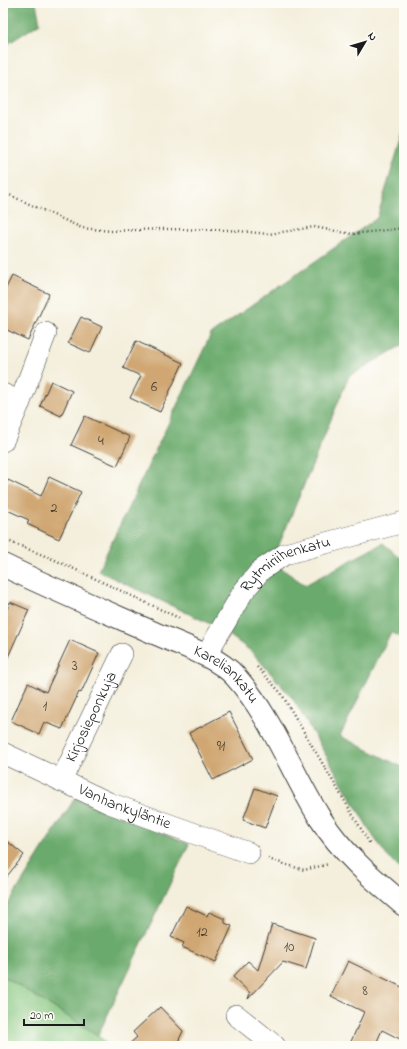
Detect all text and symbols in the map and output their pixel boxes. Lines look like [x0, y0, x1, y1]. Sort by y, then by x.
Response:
north arrow [345, 22, 385, 62]
text: N [363, 29, 381, 44]
house number: 6 [151, 377, 157, 398]
house number: 4 [98, 431, 104, 452]
house number: 2 [51, 498, 58, 519]
street label: Rytmiriihenkatu [235, 530, 333, 598]
street label: Kareliankatu [189, 639, 265, 708]
house number: 3 [72, 656, 78, 677]
street label: Kirjosieponkuja [60, 668, 124, 766]
house number: 1 [43, 696, 48, 717]
house number: 91 [217, 736, 226, 757]
street label: Vanhankyläntie [73, 777, 175, 836]
house number: 12 [196, 922, 208, 943]
house number: 10 [284, 937, 294, 958]
house number: 8 [362, 981, 368, 1002]
scale bar [24, 1001, 84, 1027]
text: 20 m [30, 1007, 53, 1025]

